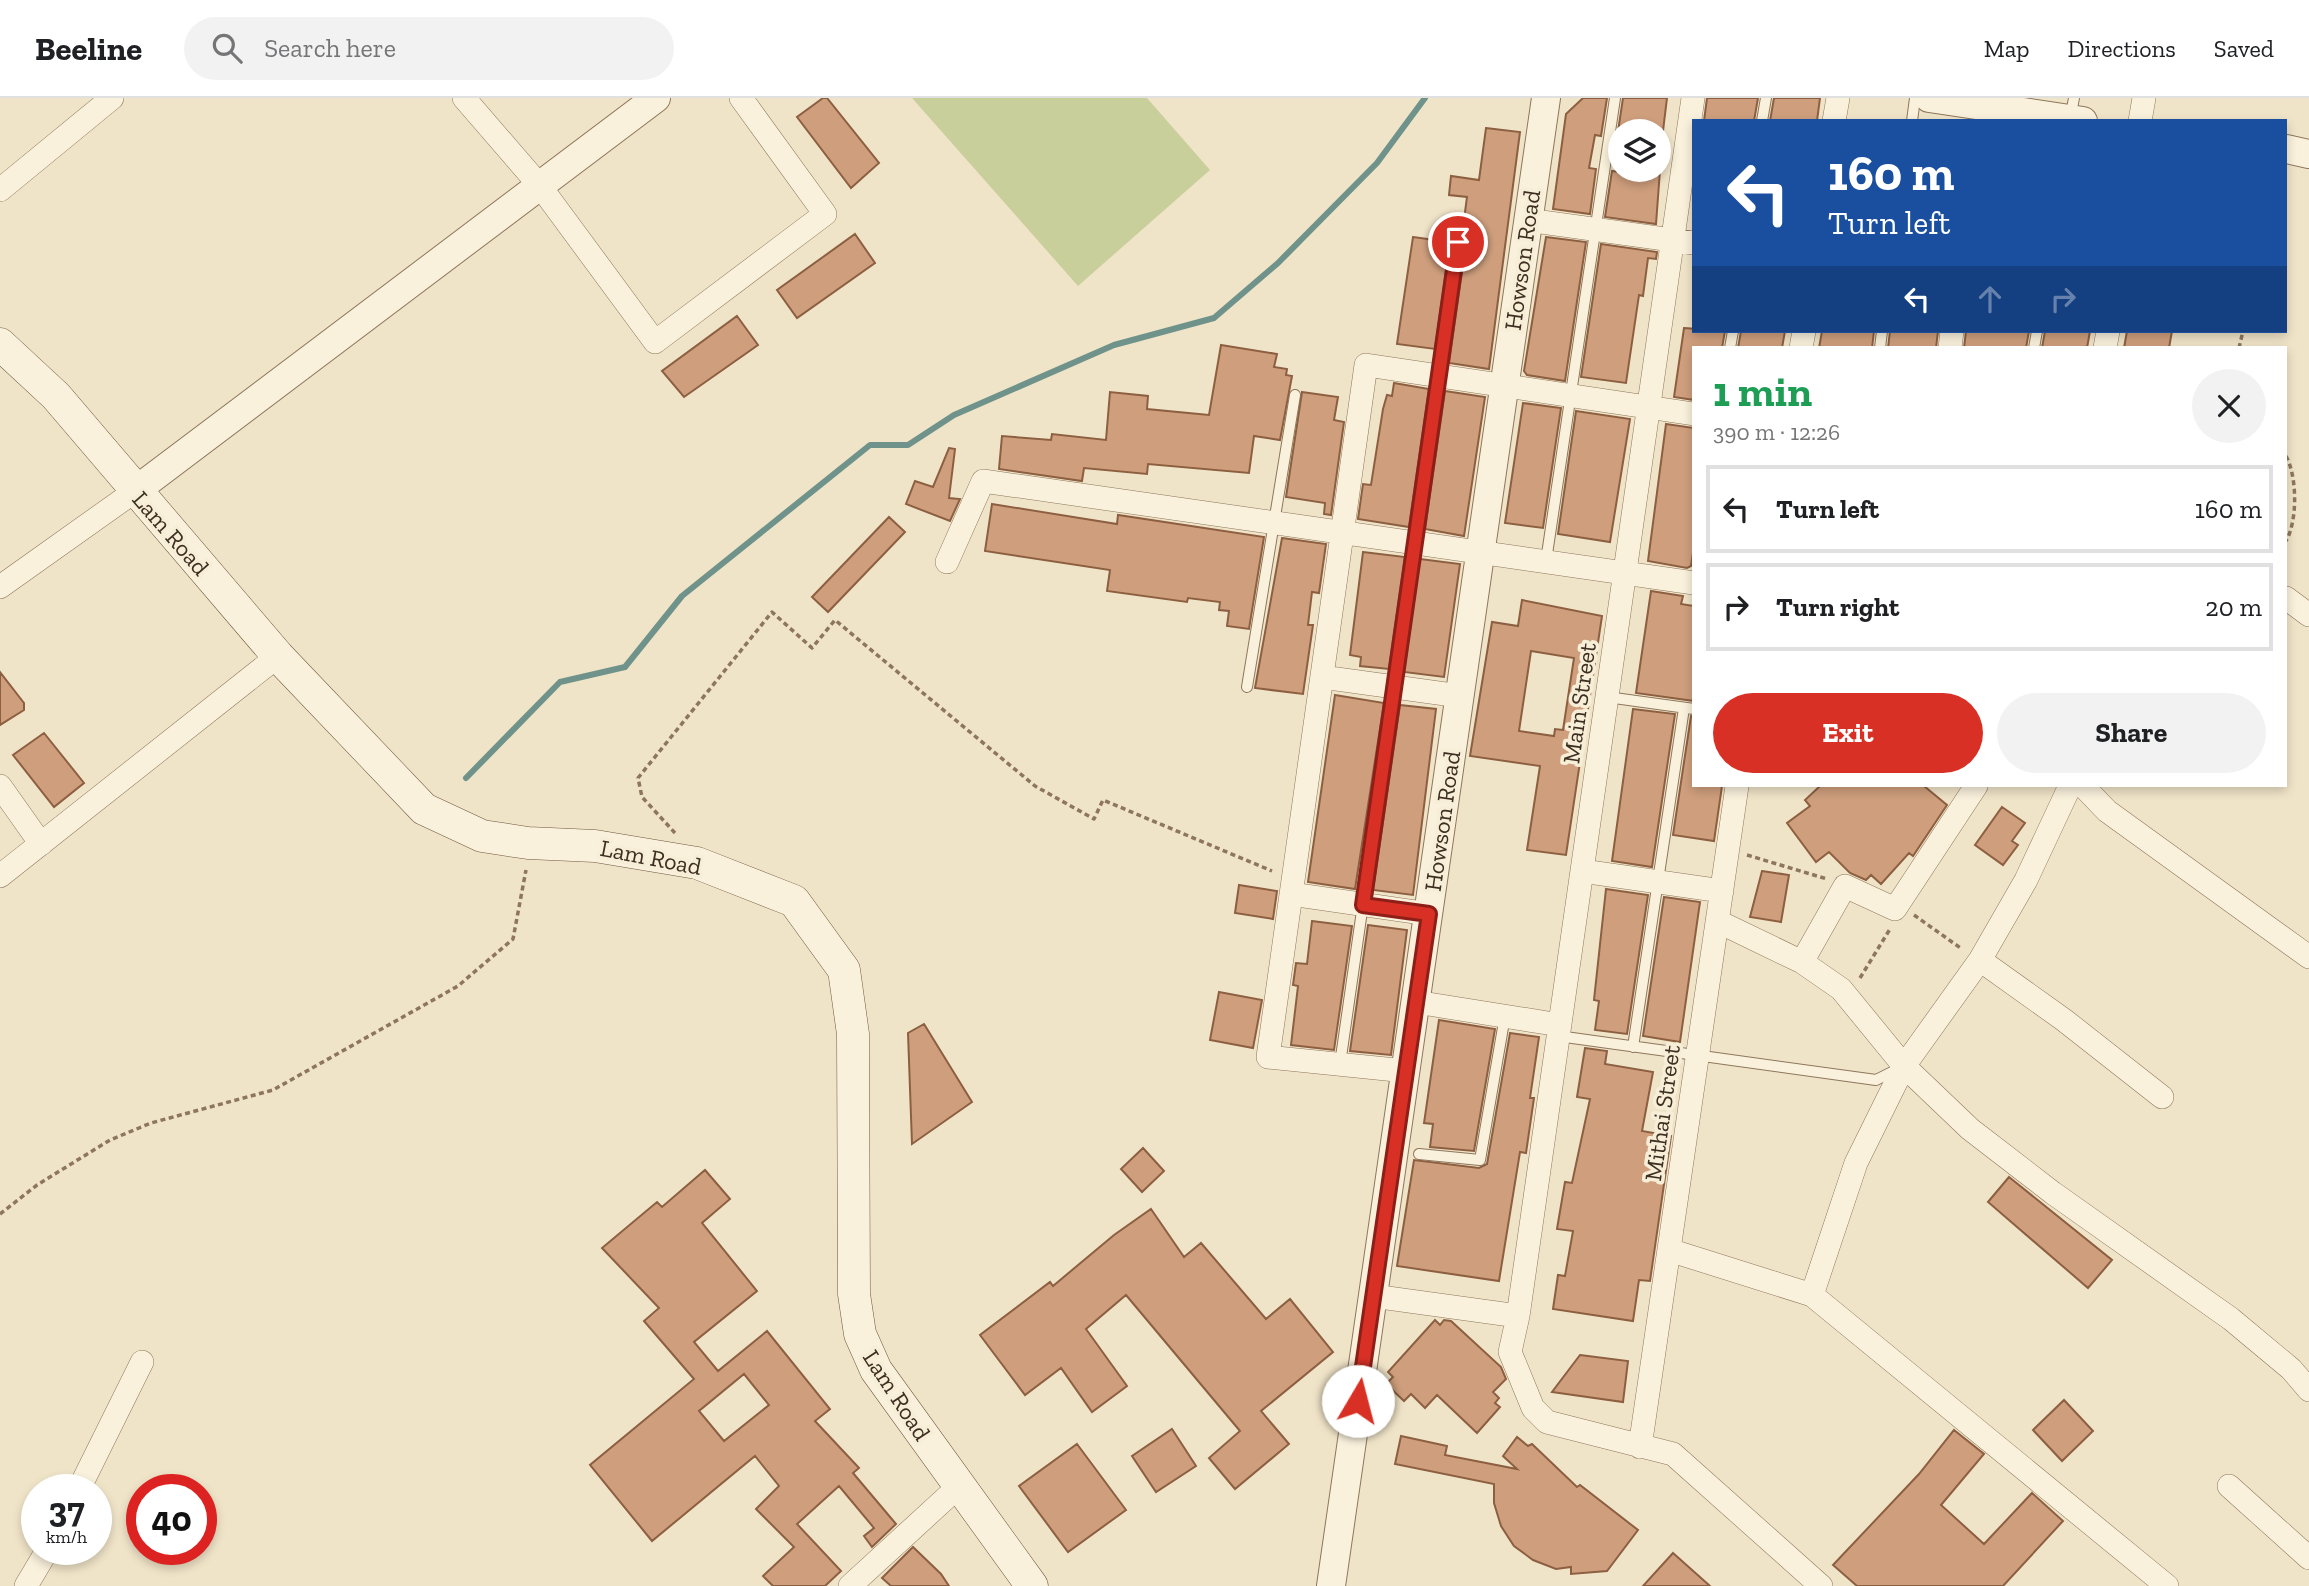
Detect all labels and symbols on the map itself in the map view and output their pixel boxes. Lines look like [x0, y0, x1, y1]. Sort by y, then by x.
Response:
street label: Howson Road [1498, 188, 1546, 332]
pin [1428, 212, 1488, 272]
street label: Lam Road [126, 485, 216, 581]
street label: Main Street [1556, 641, 1602, 765]
street label: Howson Road [1418, 749, 1466, 893]
street label: Lam Road [598, 833, 704, 881]
street label: Mithai Street [1638, 1043, 1686, 1183]
street label: Lam Road [857, 1344, 937, 1446]
position arrow [1321, 1364, 1395, 1438]
speed limit sign: 40 [126, 1474, 217, 1565]

